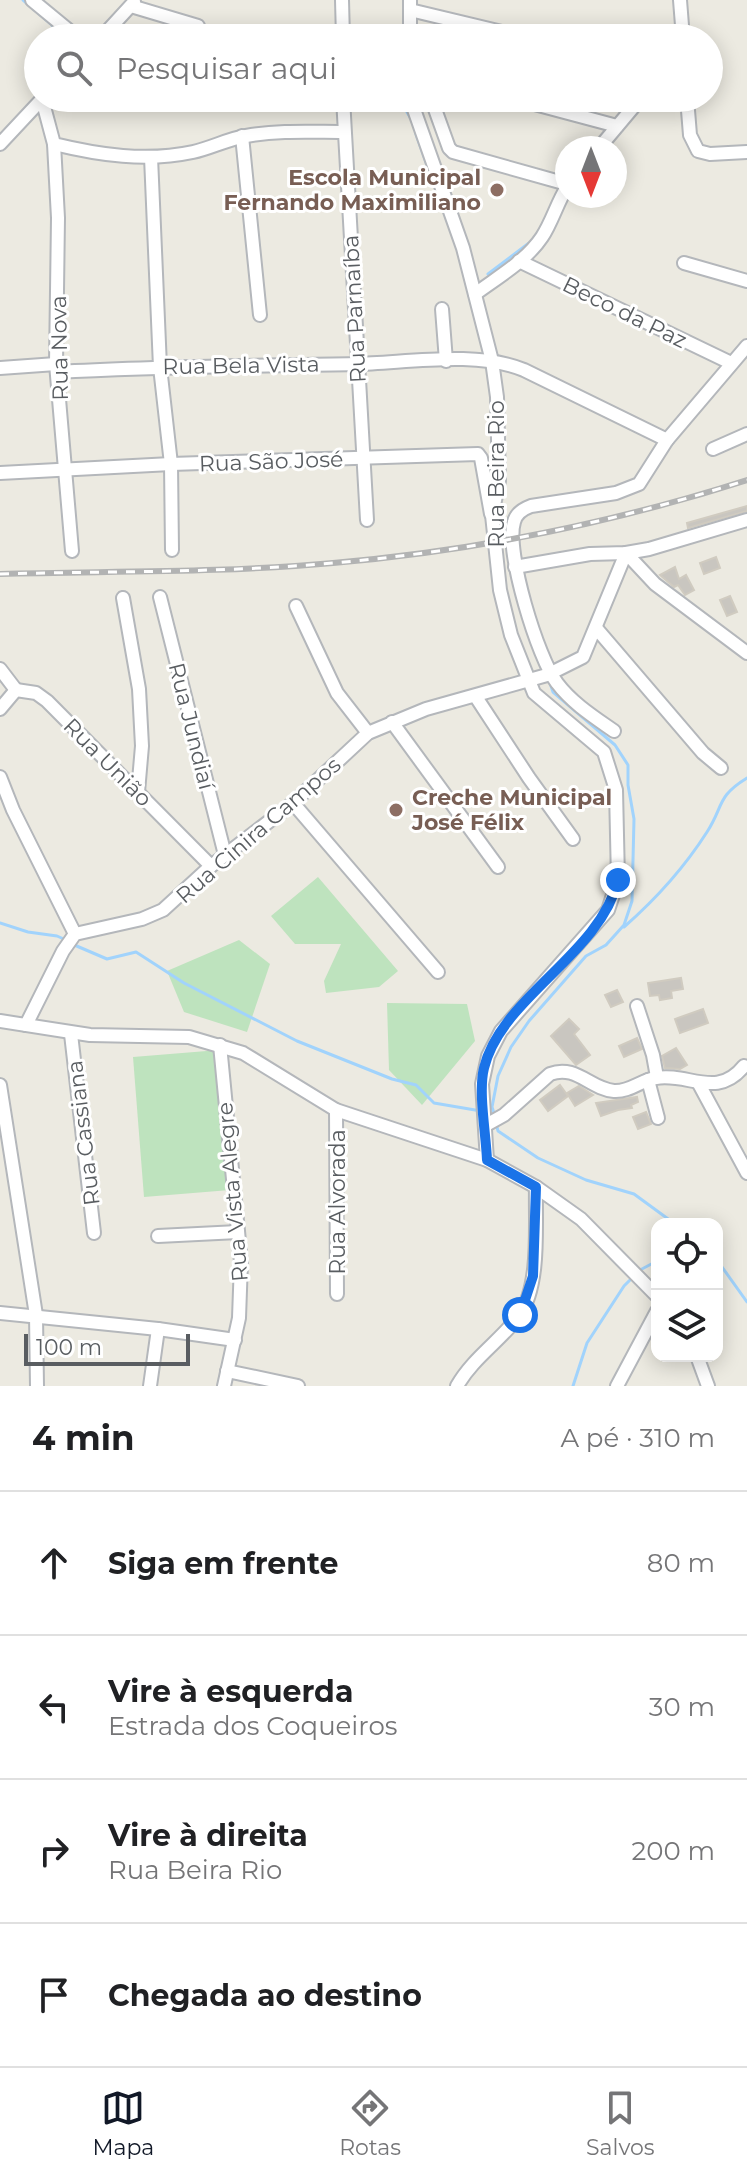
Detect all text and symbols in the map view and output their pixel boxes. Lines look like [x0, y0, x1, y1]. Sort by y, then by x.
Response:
search box [24, 24, 723, 112]
icon: search [52, 46, 96, 90]
text: Pesquisar aqui [116, 50, 337, 87]
north arrow [555, 136, 627, 208]
place label: Escola Municipal Fernando Maximiliano [224, 164, 481, 216]
marker: Escola Municipal Fernando Maximiliano [488, 181, 506, 199]
street label: Rua Parnaíba [337, 234, 372, 384]
street label: Beco da Paz [558, 271, 691, 354]
street label: Rua Nova [45, 295, 74, 401]
street label: Rua Bela Vista [162, 351, 320, 380]
street label: Rua Beira Rio [483, 400, 510, 548]
street label: Rua São José [198, 445, 344, 478]
street label: Rua Jundiaí [163, 660, 221, 793]
street label: Rua União [58, 712, 158, 812]
street label: Rua Cinira Campos [170, 751, 346, 909]
place label: Creche Municipal José Félix [411, 784, 612, 836]
marker: Creche Municipal José Félix [387, 801, 405, 819]
route end [600, 862, 636, 898]
street label: Rua Cassiana [61, 1059, 106, 1207]
street label: Rua Vista Alegre [211, 1101, 254, 1283]
street label: Rua Alvorada [324, 1129, 351, 1275]
map controls [651, 1218, 723, 1362]
button: locate [651, 1218, 723, 1290]
button: layers [651, 1290, 723, 1362]
route start [502, 1297, 538, 1333]
scale bar [24, 1330, 190, 1366]
text: 100 m [36, 1334, 102, 1361]
text: 4 min [32, 1417, 134, 1459]
text: A pé · 310 m [560, 1422, 715, 1454]
icon: ahead [32, 1541, 76, 1585]
text: Siga em frente [108, 1545, 338, 1582]
text: 80 m [647, 1547, 715, 1579]
text: Vire à esquerda [108, 1673, 353, 1710]
icon: left [32, 1685, 76, 1729]
text: 30 m [649, 1691, 715, 1723]
text: Estrada dos Coqueiros [108, 1710, 397, 1742]
text: Vire à direita [108, 1817, 308, 1854]
icon: right [32, 1829, 76, 1873]
text: 200 m [631, 1835, 715, 1867]
text: Rua Beira Rio [108, 1854, 282, 1886]
icon: arrive [32, 1973, 76, 2017]
text: Chegada ao destino [108, 1977, 422, 2014]
tab: Mapa [92, 2086, 154, 2161]
tab: Rotas [339, 2086, 401, 2161]
tab: Salvos [586, 2086, 655, 2161]

